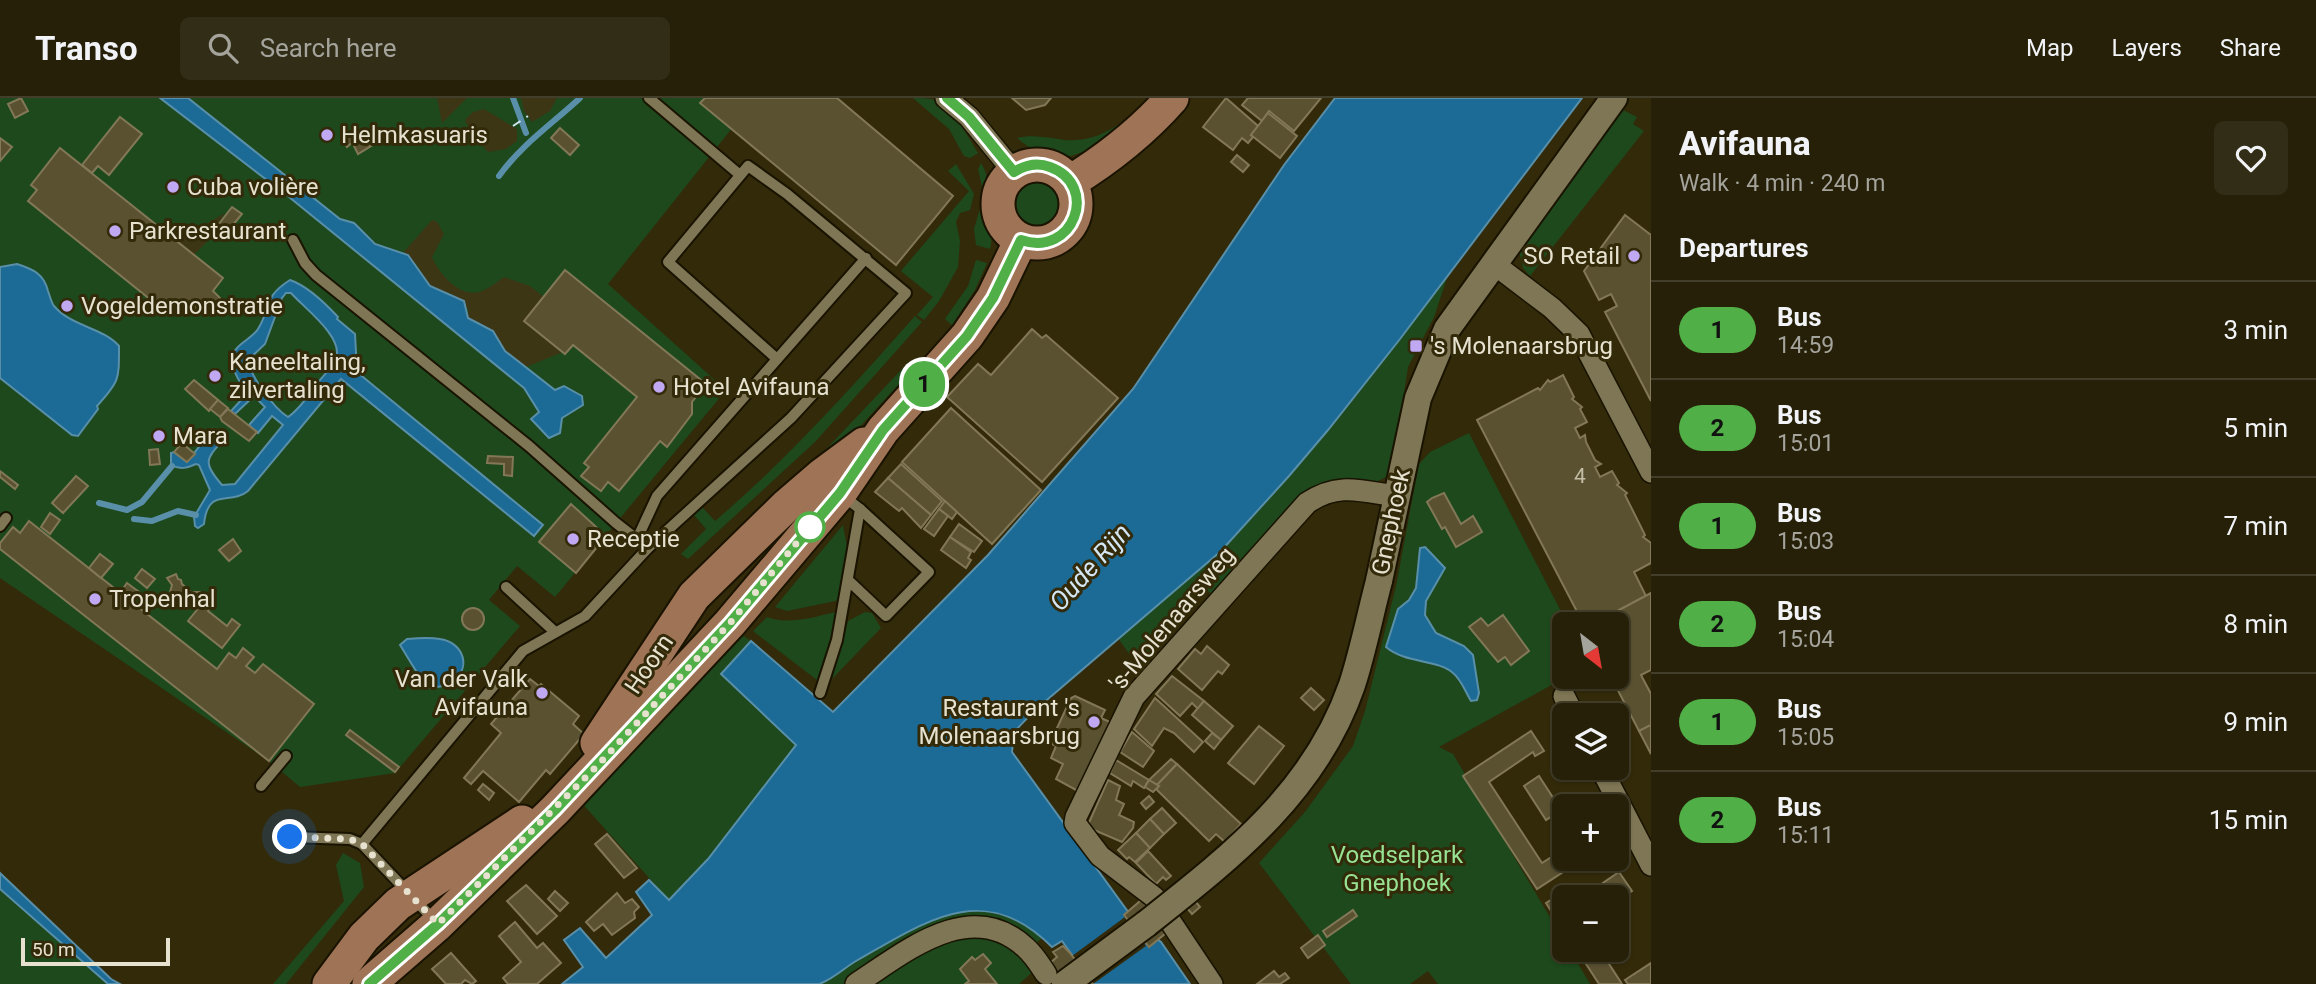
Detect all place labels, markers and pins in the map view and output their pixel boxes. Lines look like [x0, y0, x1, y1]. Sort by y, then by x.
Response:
place label: Helmkasuaris [341, 121, 488, 149]
marker: Helmkasuaris [319, 127, 335, 143]
place label: Cuba volière [187, 173, 319, 201]
marker: Cuba volière [165, 179, 181, 195]
place label: Parkrestaurant [129, 217, 286, 245]
marker: Parkrestaurant [107, 223, 123, 239]
place label: SO Retail [1523, 242, 1620, 270]
marker: SO Retail [1626, 248, 1642, 264]
place label: Vogeldemonstratie [81, 292, 283, 320]
marker: Vogeldemonstratie [59, 298, 75, 314]
place label: 's Molenaarsbrug [1430, 332, 1613, 360]
marker: 's Molenaarsbrug [1408, 338, 1424, 354]
place label: Kaneeltaling, zilvertaling [229, 348, 366, 404]
marker: Kaneeltaling, zilvertaling [207, 368, 223, 384]
place label: Hotel Avifauna [673, 373, 830, 401]
marker: Hotel Avifauna [651, 379, 667, 395]
place label: Mara [173, 422, 228, 450]
marker: Mara [151, 428, 167, 444]
unlabelled marker [795, 512, 825, 542]
place label: Receptie [587, 525, 680, 553]
marker: Receptie [565, 531, 581, 547]
place label: Tropenhal [109, 585, 216, 613]
marker: Tropenhal [87, 591, 103, 607]
place label: Van der Valk Avifauna [395, 665, 529, 721]
marker: Van der Valk Avifauna [534, 685, 550, 701]
place label: Restaurant 's Molenaarsbrug [919, 694, 1080, 750]
marker: Restaurant 's Molenaarsbrug [1086, 714, 1102, 730]

